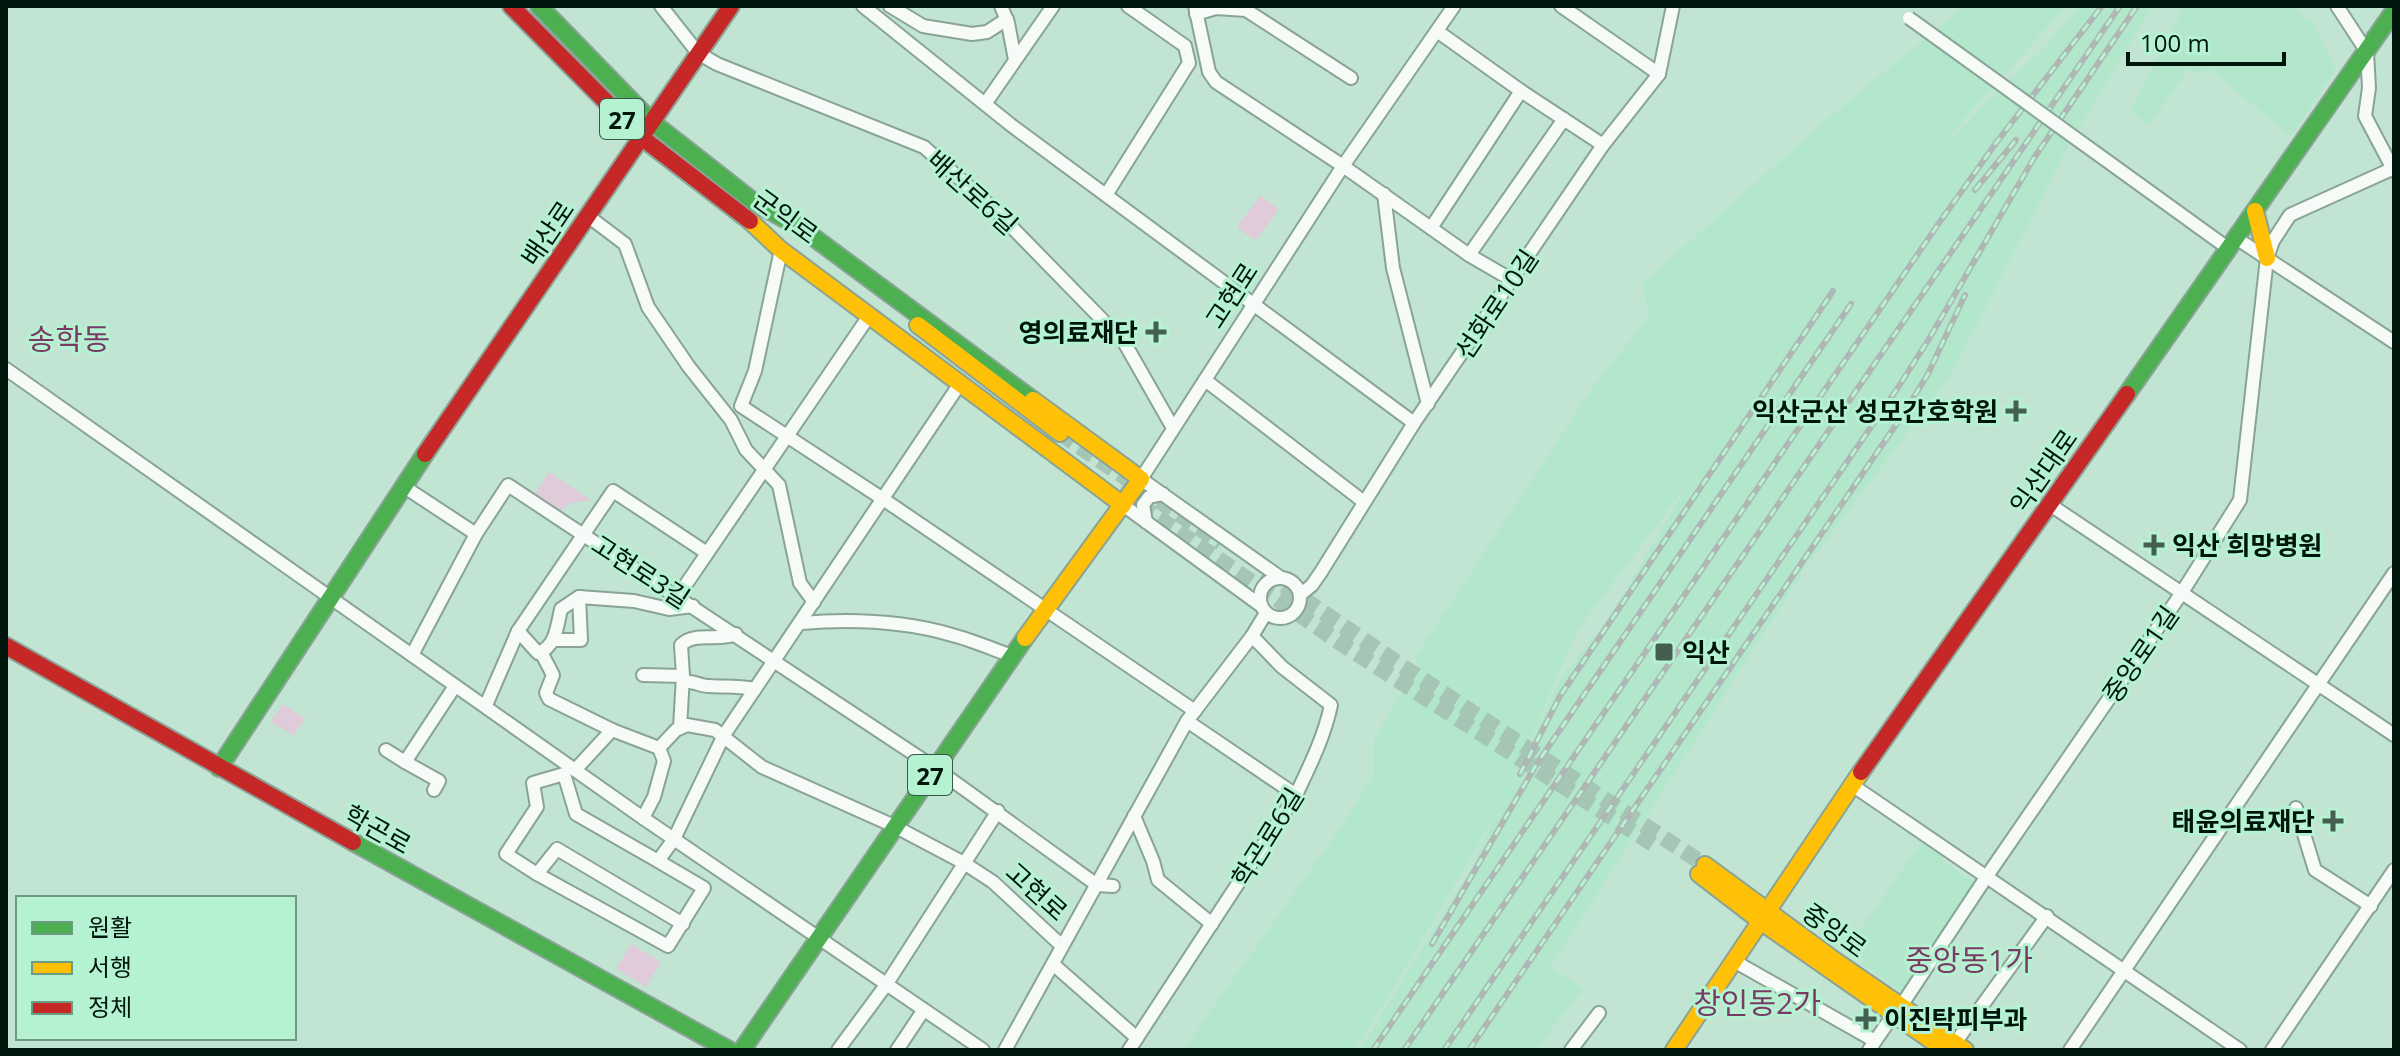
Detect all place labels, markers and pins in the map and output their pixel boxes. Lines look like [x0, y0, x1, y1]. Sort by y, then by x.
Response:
place label: 영의료재단 [1018, 314, 1138, 350]
marker: 영의료재단 [1145, 321, 1167, 343]
place label: 익산군산 성모간호학원 [1752, 393, 1998, 429]
marker: 익산군산 성모간호학원 [2005, 400, 2027, 422]
place label: 익산 희망병원 [2172, 527, 2322, 563]
marker: 익산 희망병원 [2143, 534, 2165, 556]
place label: 익산 [1682, 634, 1730, 670]
marker: 익산 [1653, 641, 1675, 663]
place label: 태윤의료재단 [2171, 803, 2315, 839]
marker: 태윤의료재단 [2322, 810, 2344, 832]
place label: 이진탁피부과 [1884, 1001, 2028, 1037]
marker: 이진탁피부과 [1855, 1008, 1877, 1030]

